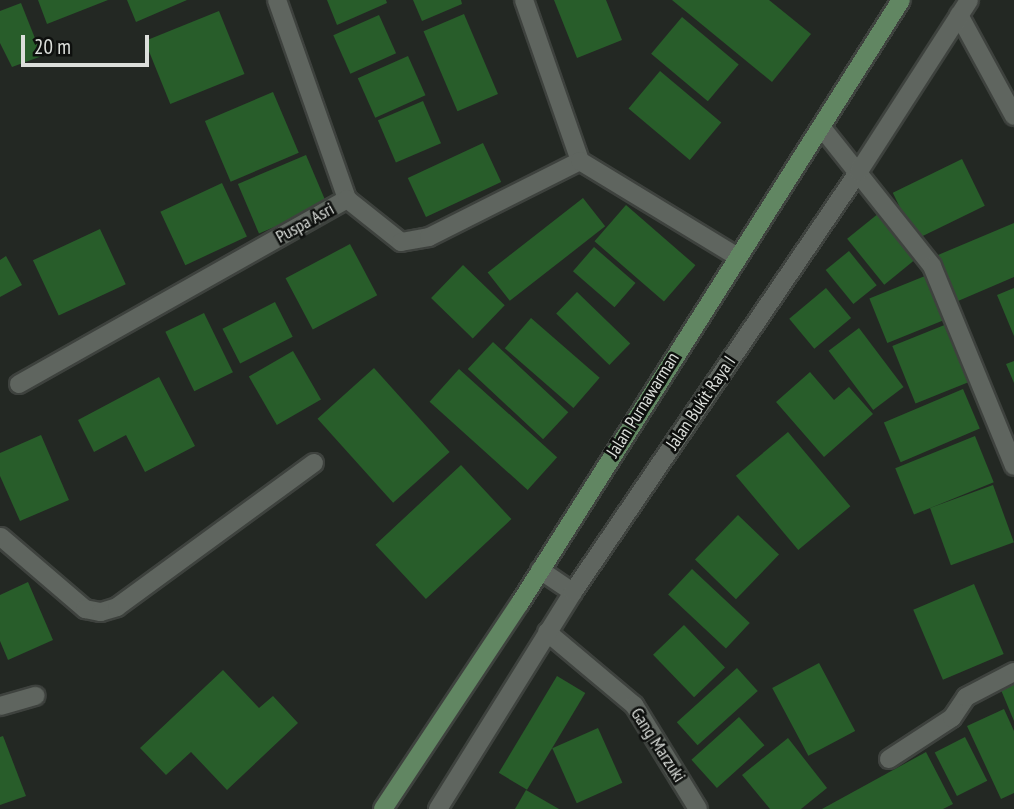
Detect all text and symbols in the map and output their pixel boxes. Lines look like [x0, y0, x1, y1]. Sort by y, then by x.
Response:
scale bar [24, 21, 152, 65]
text: 20 m [34, 33, 71, 60]
street label: Puspa Asri [272, 198, 338, 248]
street label: Jalan Purnawarman [602, 349, 684, 461]
street label: Jalan Bukit Raya I [662, 352, 740, 454]
street label: Gang Marzuki [626, 704, 690, 786]

